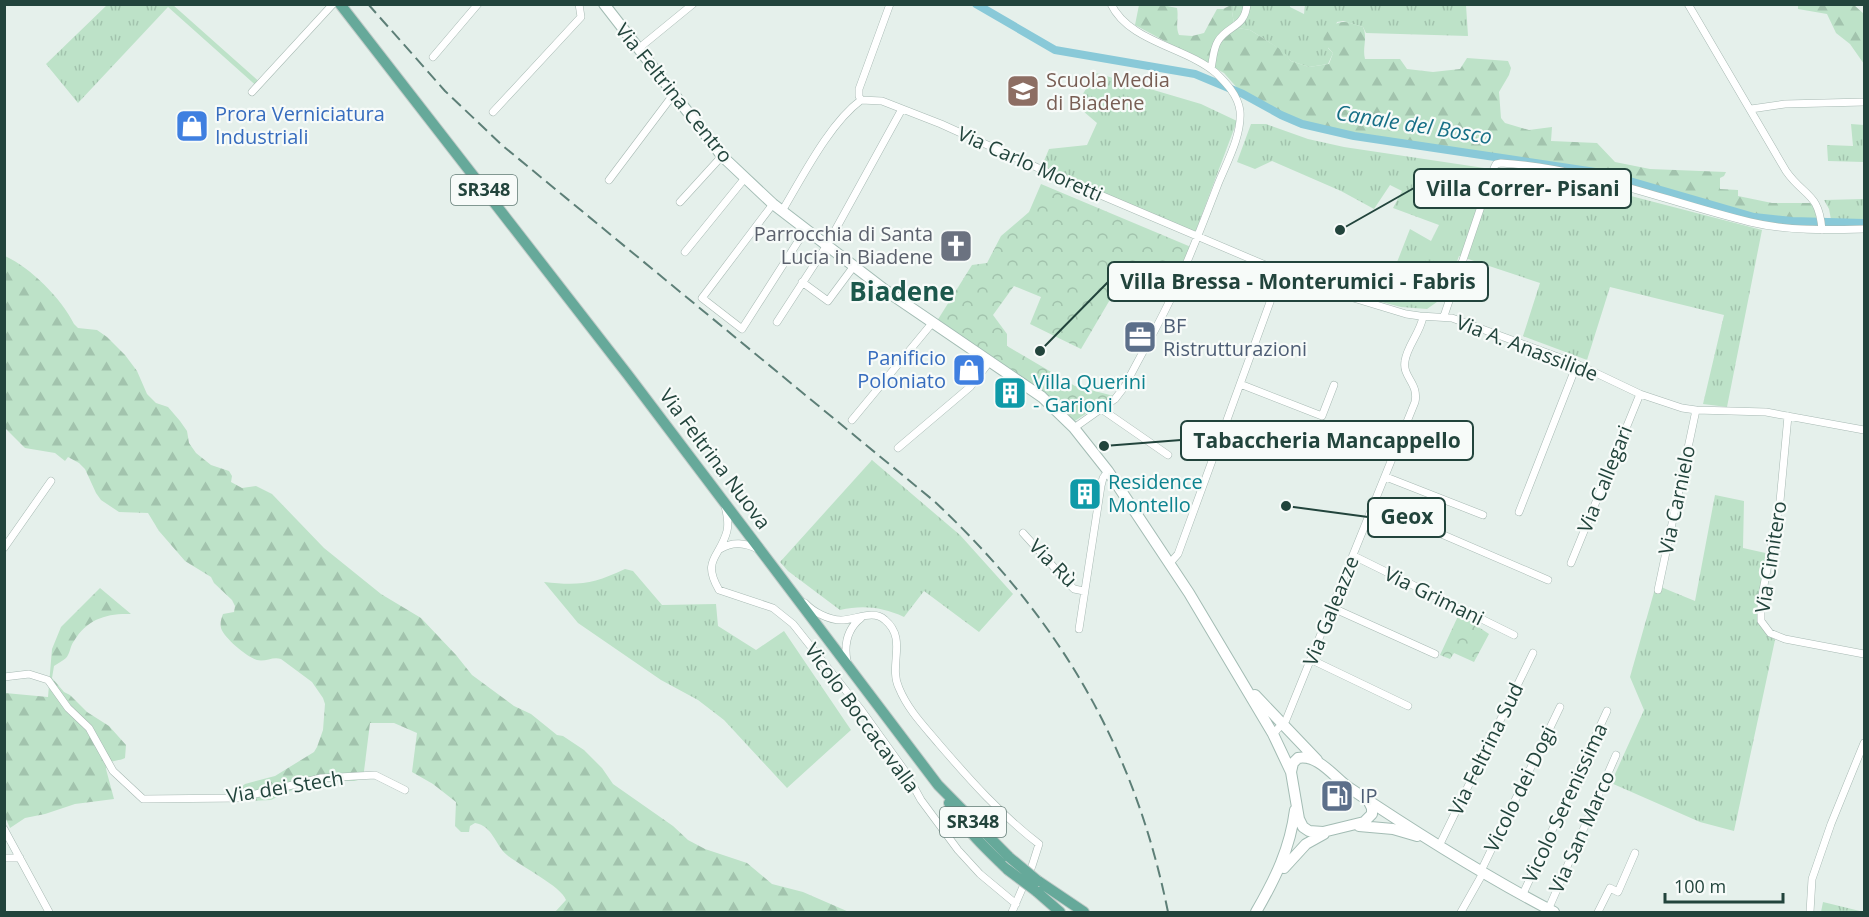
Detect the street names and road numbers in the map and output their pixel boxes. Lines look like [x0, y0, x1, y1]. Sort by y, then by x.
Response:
street label: Via Feltrina Centro [610, 17, 739, 168]
street label: Via Carlo Moretti [953, 119, 1107, 208]
road number: SR348 [451, 175, 517, 205]
street label: Via A. Anassilide [1452, 308, 1602, 387]
street label: Via Feltrina Nuova [654, 383, 777, 534]
street label: Via Callegari [1571, 421, 1638, 536]
street label: Via Carnielo [1652, 443, 1701, 557]
street label: Via Cimitero [1748, 499, 1793, 615]
street label: Via Rù [1023, 533, 1083, 593]
street label: Via Galeazze [1296, 552, 1365, 670]
street label: Via Grimani [1380, 560, 1489, 631]
street label: Vicolo Boccacavalla [799, 637, 926, 798]
street label: Via Feltrina Sud [1442, 678, 1529, 820]
street label: Vicolo Serenissima [1516, 718, 1613, 887]
street label: Vicolo dei Dogi [1477, 721, 1562, 856]
street label: Via dei Stech [224, 764, 345, 809]
street label: Via San Marco [1542, 766, 1621, 897]
road number: SR348 [940, 807, 1006, 837]

